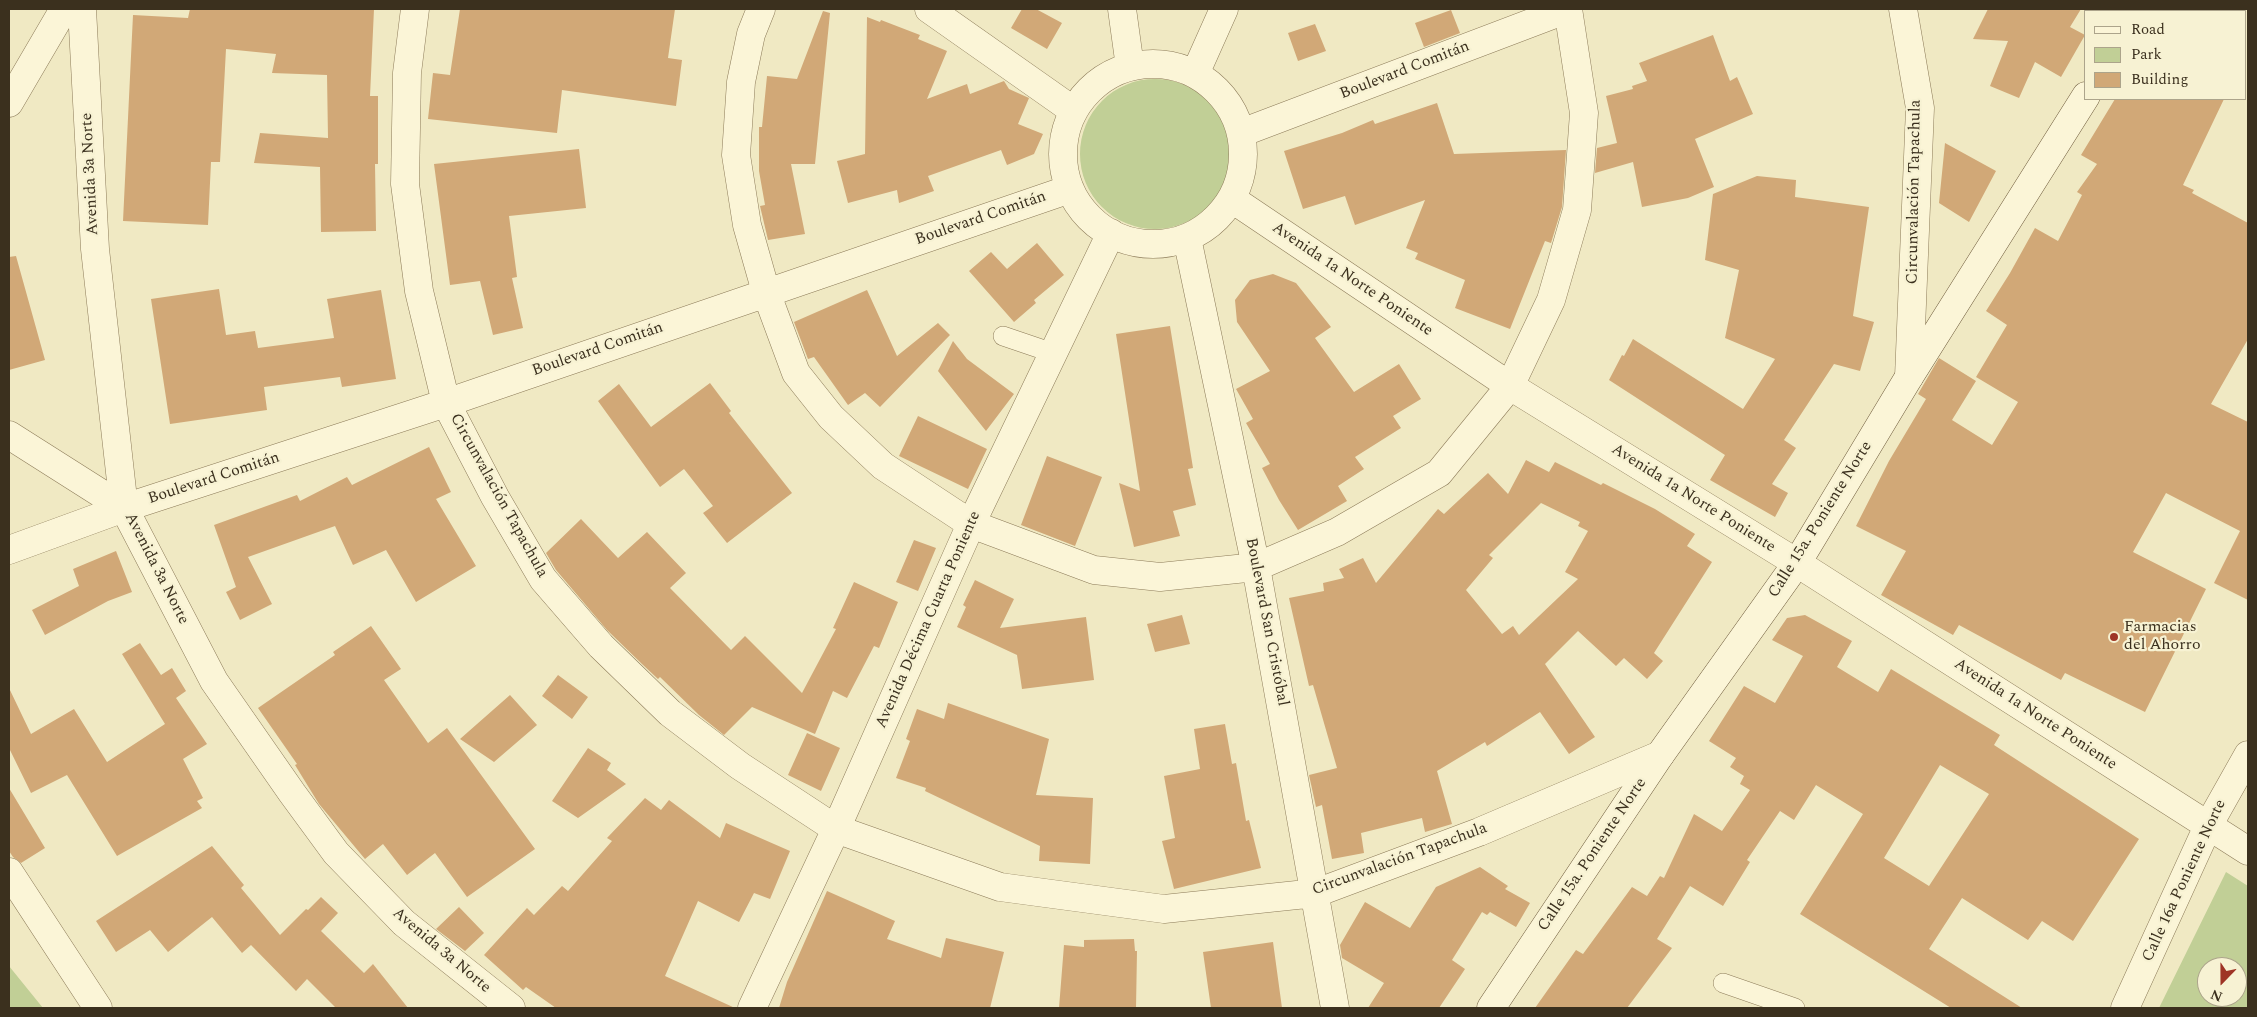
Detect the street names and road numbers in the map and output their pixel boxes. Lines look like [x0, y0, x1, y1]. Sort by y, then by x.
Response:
street label: Boulevard Comitán [1337, 37, 1473, 105]
street label: Circunvalación Tapachula [1904, 99, 1926, 285]
street label: Avenida 3a Norte [78, 112, 104, 236]
street label: Boulevard Comitán [913, 188, 1049, 250]
street label: Avenida 1a Norte Poniente [1268, 219, 1436, 341]
street label: Boulevard Comitán [530, 319, 666, 381]
street label: Circunvalación Tapachula [445, 411, 551, 581]
street label: Calle 15a. Poniente Norte [1765, 438, 1877, 602]
street label: Avenida 1a Norte Poniente [1607, 441, 1779, 557]
street label: Boulevard Comitán [146, 449, 282, 509]
street label: Avenida Décima Cuarta Poniente [872, 508, 986, 732]
street label: Avenida 3a Norte [120, 510, 192, 628]
street label: Boulevard San Cristóbal [1240, 536, 1292, 708]
street label: Avenida 1a Norte Poniente [1950, 655, 2120, 775]
street label: Calle 15a. Poniente Norte [1535, 775, 1651, 935]
street label: Calle 16a Poniente Norte [2139, 797, 2231, 965]
street label: Circunvalación Tapachula [1310, 819, 1490, 901]
street label: Avenida 3a Norte [388, 904, 494, 998]

